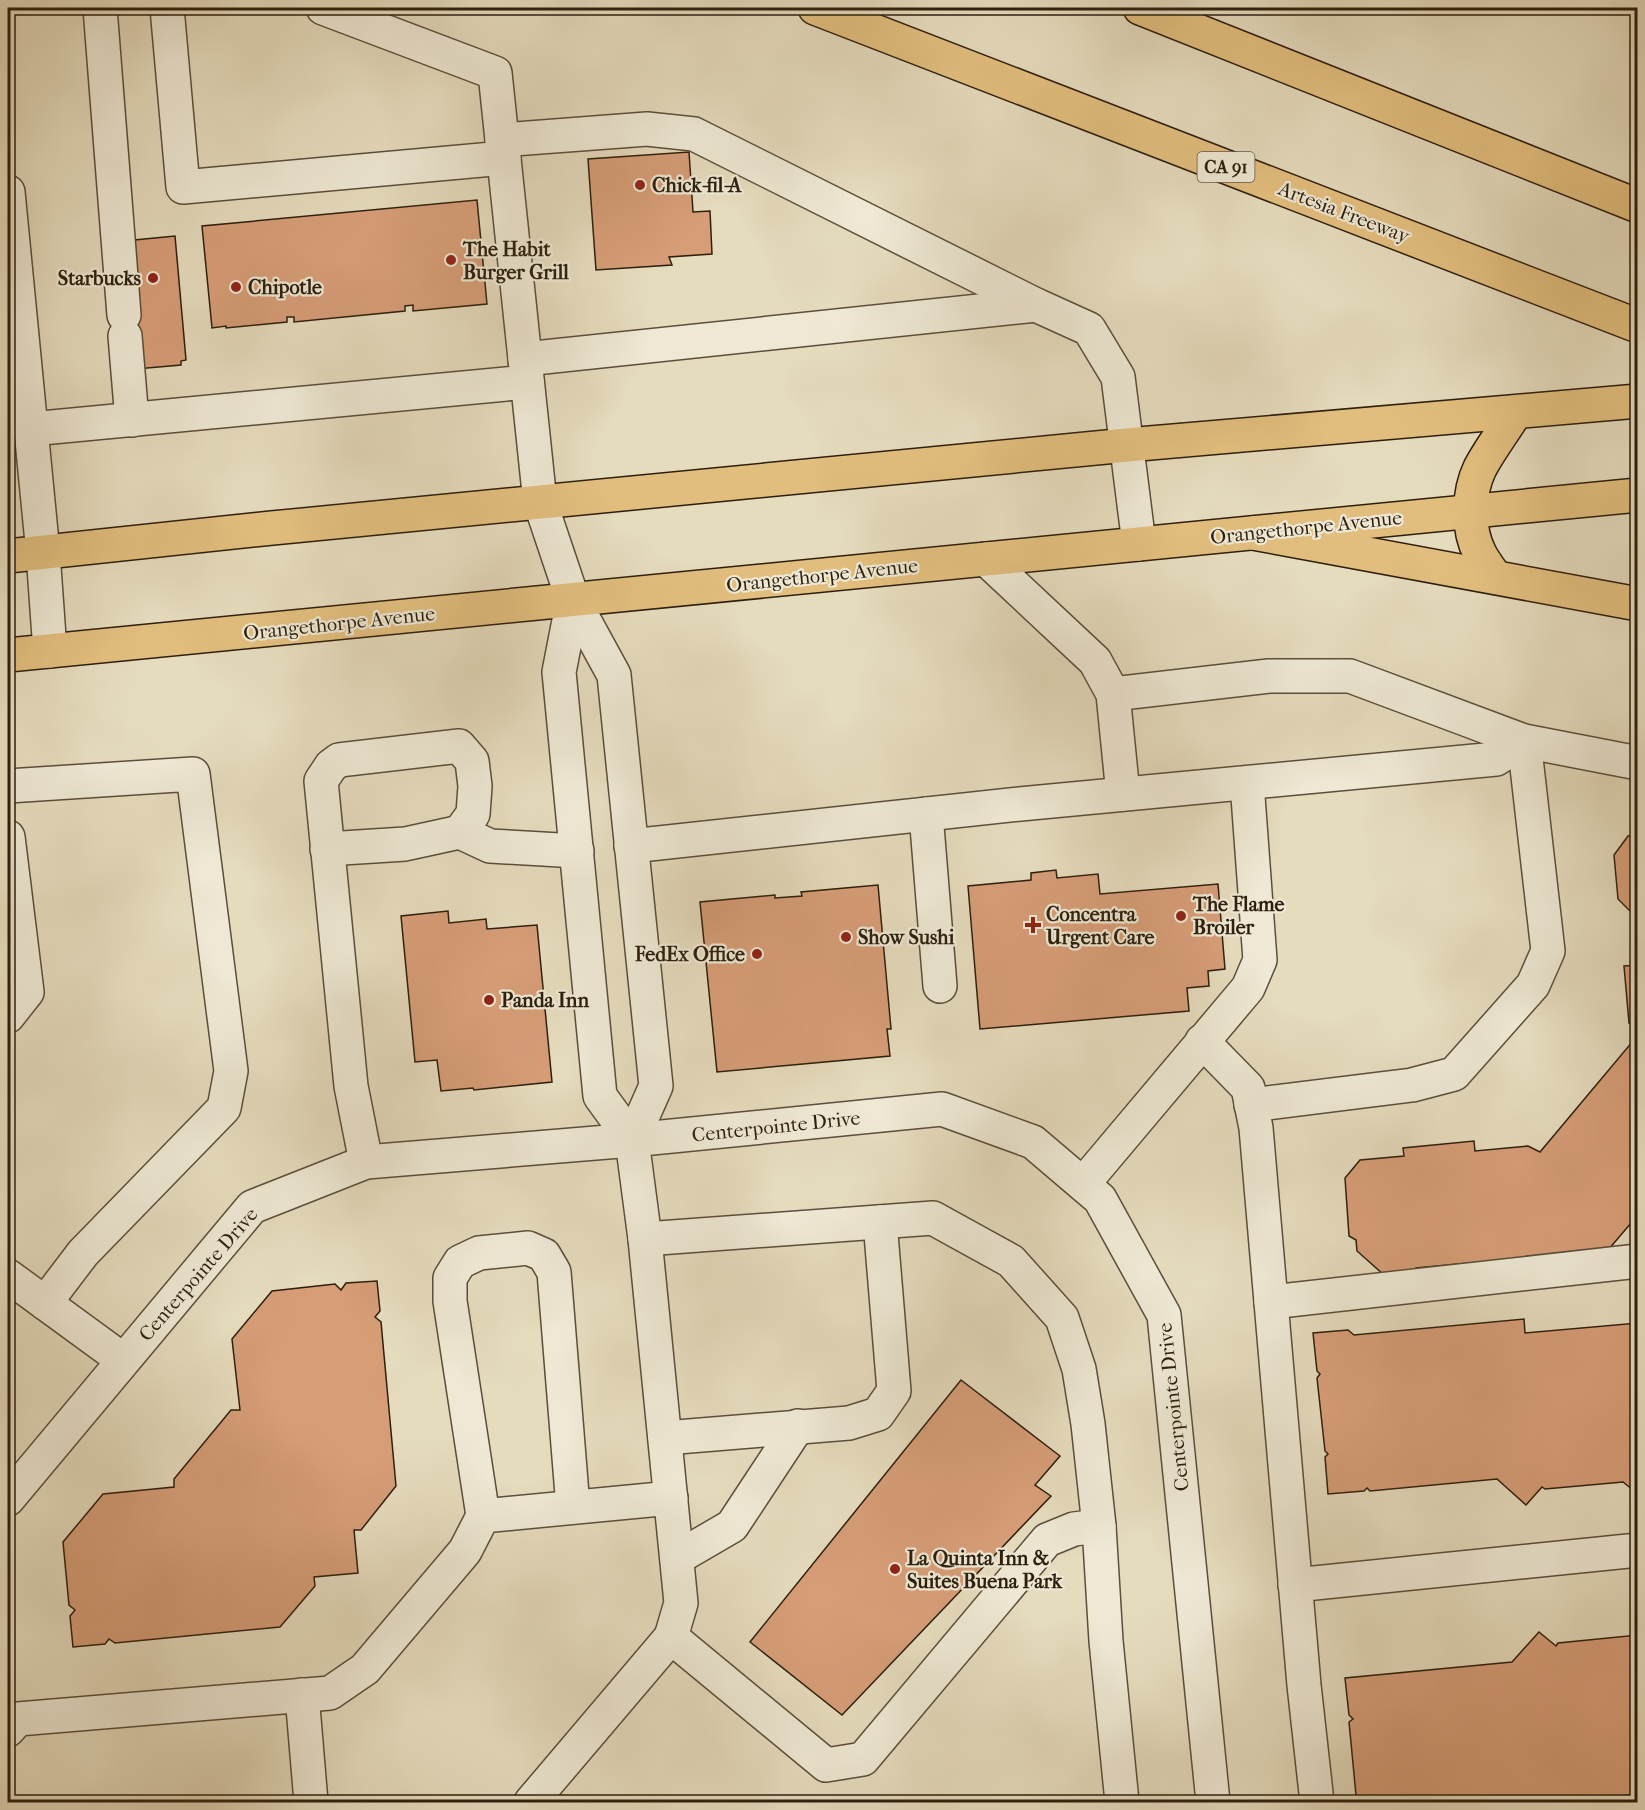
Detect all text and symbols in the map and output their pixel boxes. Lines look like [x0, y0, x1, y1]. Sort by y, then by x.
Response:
road number: CA 91 [1198, 152, 1254, 182]
place label: Chick-fil-A [652, 174, 743, 197]
street label: Artesia Freeway [1274, 177, 1414, 248]
marker: Chick-fil-A [633, 178, 647, 192]
place label: The Habit Burger Grill [462, 238, 569, 284]
marker: The Habit Burger Grill [444, 253, 458, 267]
place label: Starbucks [58, 267, 142, 290]
marker: Starbucks [146, 271, 160, 285]
place label: Chipotle [248, 276, 322, 299]
marker: Chipotle [229, 280, 243, 294]
street label: Orangethorpe Avenue [1209, 506, 1403, 549]
street label: Orangethorpe Avenue [725, 554, 919, 597]
street label: Orangethorpe Avenue [242, 602, 436, 645]
place label: The Flame Broiler [1192, 893, 1284, 939]
place label: Concentra Urgent Care [1045, 903, 1155, 949]
marker: The Flame Broiler [1174, 909, 1188, 923]
marker: Concentra Urgent Care [1024, 916, 1042, 934]
place label: Show Sushi [858, 926, 955, 949]
marker: Show Sushi [839, 930, 853, 944]
place label: FedEx Office [634, 943, 745, 966]
marker: FedEx Office [750, 947, 764, 961]
place label: Panda Inn [501, 989, 589, 1012]
marker: Panda Inn [482, 993, 496, 1007]
street label: Centerpointe Drive [691, 1106, 862, 1147]
street label: Centerpointe Drive [134, 1203, 263, 1346]
street label: Centerpointe Drive [1153, 1321, 1194, 1492]
place label: La Quinta Inn & Suites Buena Park [907, 1547, 1063, 1593]
marker: La Quinta Inn & Suites Buena Park [888, 1562, 902, 1576]

